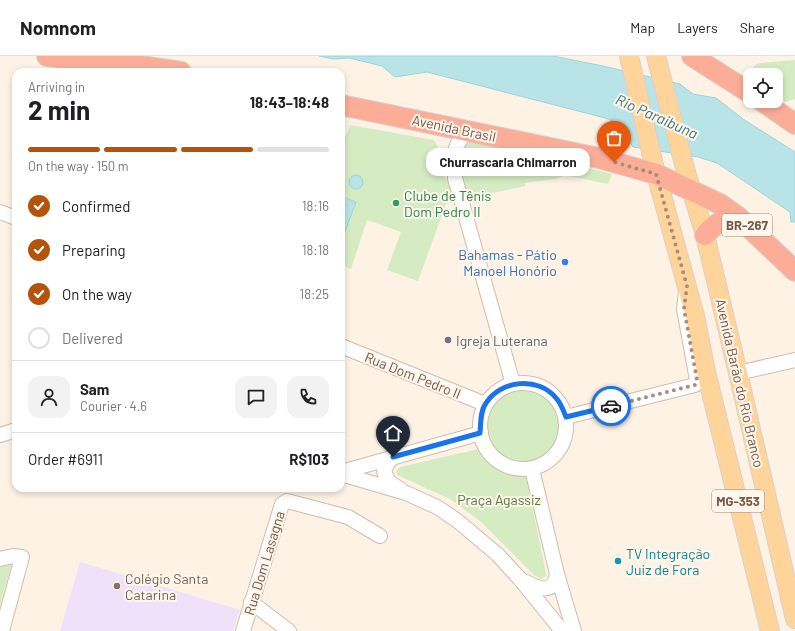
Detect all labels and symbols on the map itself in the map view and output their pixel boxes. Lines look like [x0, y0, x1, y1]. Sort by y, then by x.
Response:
water label: Rio Paraibuna [613, 90, 701, 142]
street label: Avenida Brasil [411, 111, 497, 145]
pin [597, 121, 631, 162]
callout: Churrascaria Chimarron [426, 148, 590, 176]
place label: Clube de Tênis Dom Pedro II [404, 187, 491, 220]
marker: Clube de Tênis Dom Pedro II [391, 198, 401, 208]
road number: BR-267 [722, 214, 772, 236]
place label: Bahamas - Pátio Manoel Honório [458, 246, 557, 279]
marker: Bahamas - Pátio Manoel Honório [560, 257, 570, 267]
street label: Avenida Barão do Rio Branco [712, 297, 768, 469]
place label: Igreja Luterana [456, 332, 548, 349]
marker: Igreja Luterana [443, 335, 453, 345]
street label: Rua Dom Pedro II [362, 348, 464, 402]
courier [591, 386, 631, 426]
pin [376, 416, 410, 457]
road number: MG-353 [712, 490, 764, 512]
park label: Praça Agassiz [457, 491, 541, 508]
street label: Rua Dom Lasagna [240, 509, 288, 617]
place label: TV Integração Juiz de Fora [626, 545, 710, 578]
marker: TV Integração Juiz de Fora [613, 556, 623, 566]
place label: Colégio Santa Catarina [125, 570, 208, 603]
marker: Colégio Santa Catarina [112, 581, 122, 591]

